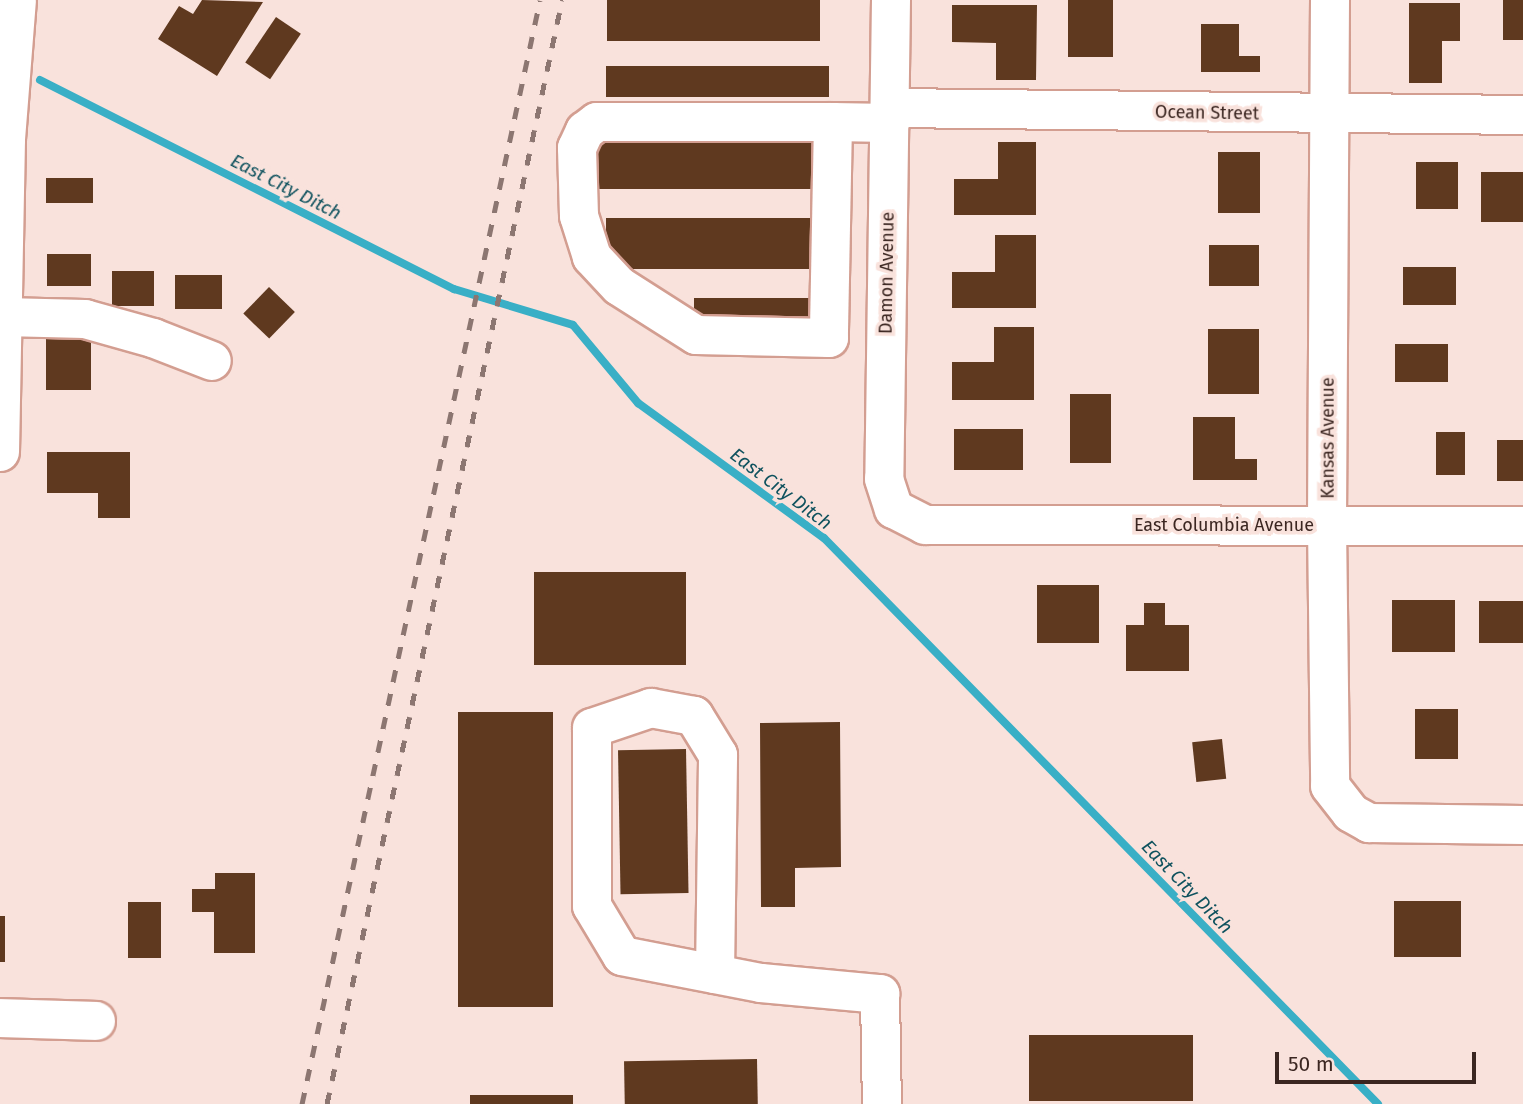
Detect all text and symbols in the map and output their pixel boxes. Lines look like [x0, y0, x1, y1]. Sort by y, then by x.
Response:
street label: Ocean Street [1155, 101, 1259, 125]
water label: East City Ditch [227, 149, 345, 225]
street label: Damon Avenue [875, 212, 899, 334]
street label: Kansas Avenue [1317, 377, 1339, 499]
water label: East City Ditch [726, 443, 836, 535]
street label: East Columbia Avenue [1134, 514, 1314, 536]
water label: East City Ditch [1137, 835, 1237, 939]
scale bar [1278, 1038, 1479, 1082]
text: 50 m [1288, 1051, 1334, 1077]

